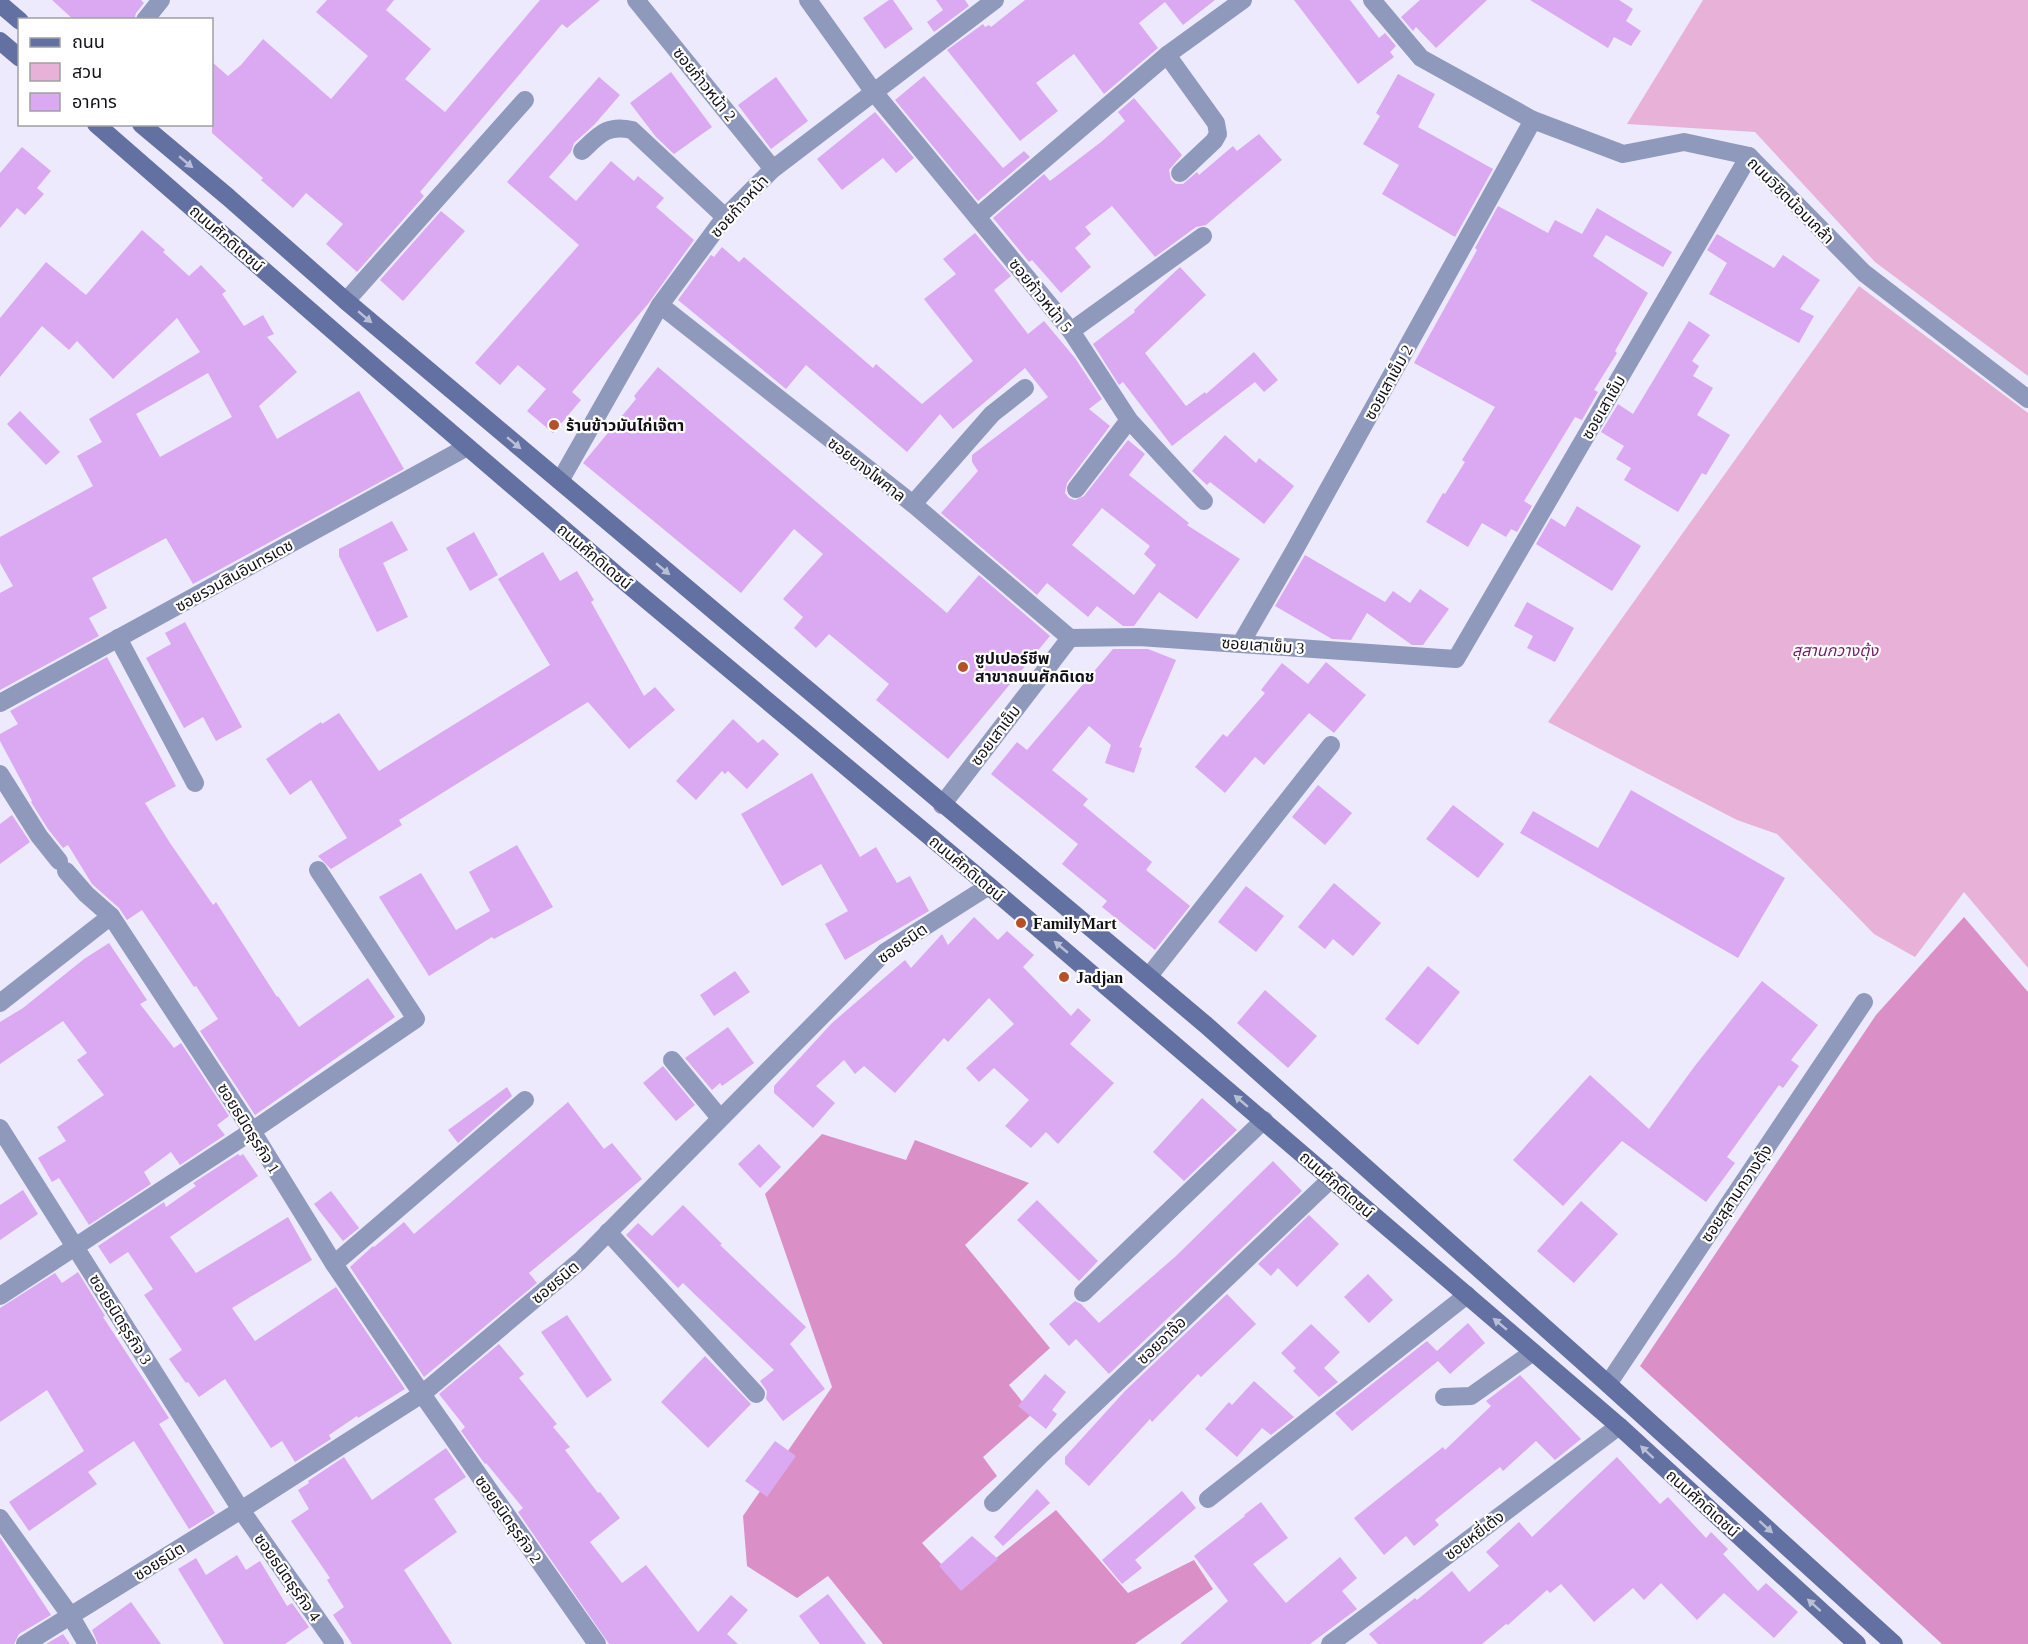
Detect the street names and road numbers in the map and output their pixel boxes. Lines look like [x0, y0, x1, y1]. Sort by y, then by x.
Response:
street label: ซอยก้าวหน้า 2 [670, 44, 739, 124]
street label: ถนนวิชิตน้อมเกล้า [1744, 154, 1837, 247]
street label: ซอยก้าวหน้า [707, 172, 772, 241]
street label: ถนนศักดิเดชน์ [186, 202, 267, 275]
street label: ซอยก้าวหน้า 5 [1006, 255, 1075, 335]
street label: ซอยเสาเข็ม 2 [1361, 342, 1416, 423]
street label: ซอยเสาเข็ม [1578, 372, 1629, 442]
street label: ซอยยางไพศาล [825, 434, 909, 505]
street label: ถนนศักดิเดชน์ [554, 520, 635, 592]
street label: ซอยรวมสินอินทรเดช [172, 536, 296, 615]
street label: ซอยเสาเข็ม 3 [1221, 634, 1305, 657]
street label: ซอยเสาเข็ม [967, 702, 1024, 769]
street label: ถนนศักดิเดชน์ [926, 832, 1007, 904]
street label: ซอยธนิต [874, 920, 930, 967]
street label: ซอยธนิตธุรกิจ 1 [213, 1080, 283, 1177]
street label: ซอยสุสานกวางตุ้ง [1698, 1141, 1776, 1246]
street label: ถนนศักดิเดชน์ [1296, 1148, 1377, 1221]
street label: ซอยธนิต [528, 1258, 582, 1307]
street label: ซอยธนิตธุรกิจ 3 [85, 1271, 155, 1368]
street label: ซอยอาจ๊อ [1134, 1313, 1189, 1368]
street label: ถนนศักดิเดชน์ [1663, 1466, 1742, 1540]
street label: ซอยธนิตธุรกิจ 2 [471, 1472, 545, 1567]
street label: ซอยหยี่เต้ง [1440, 1505, 1507, 1563]
street label: ซอยธนิตธุรกิจ 4 [250, 1530, 324, 1625]
street label: ซอยธนิต [131, 1539, 188, 1584]

